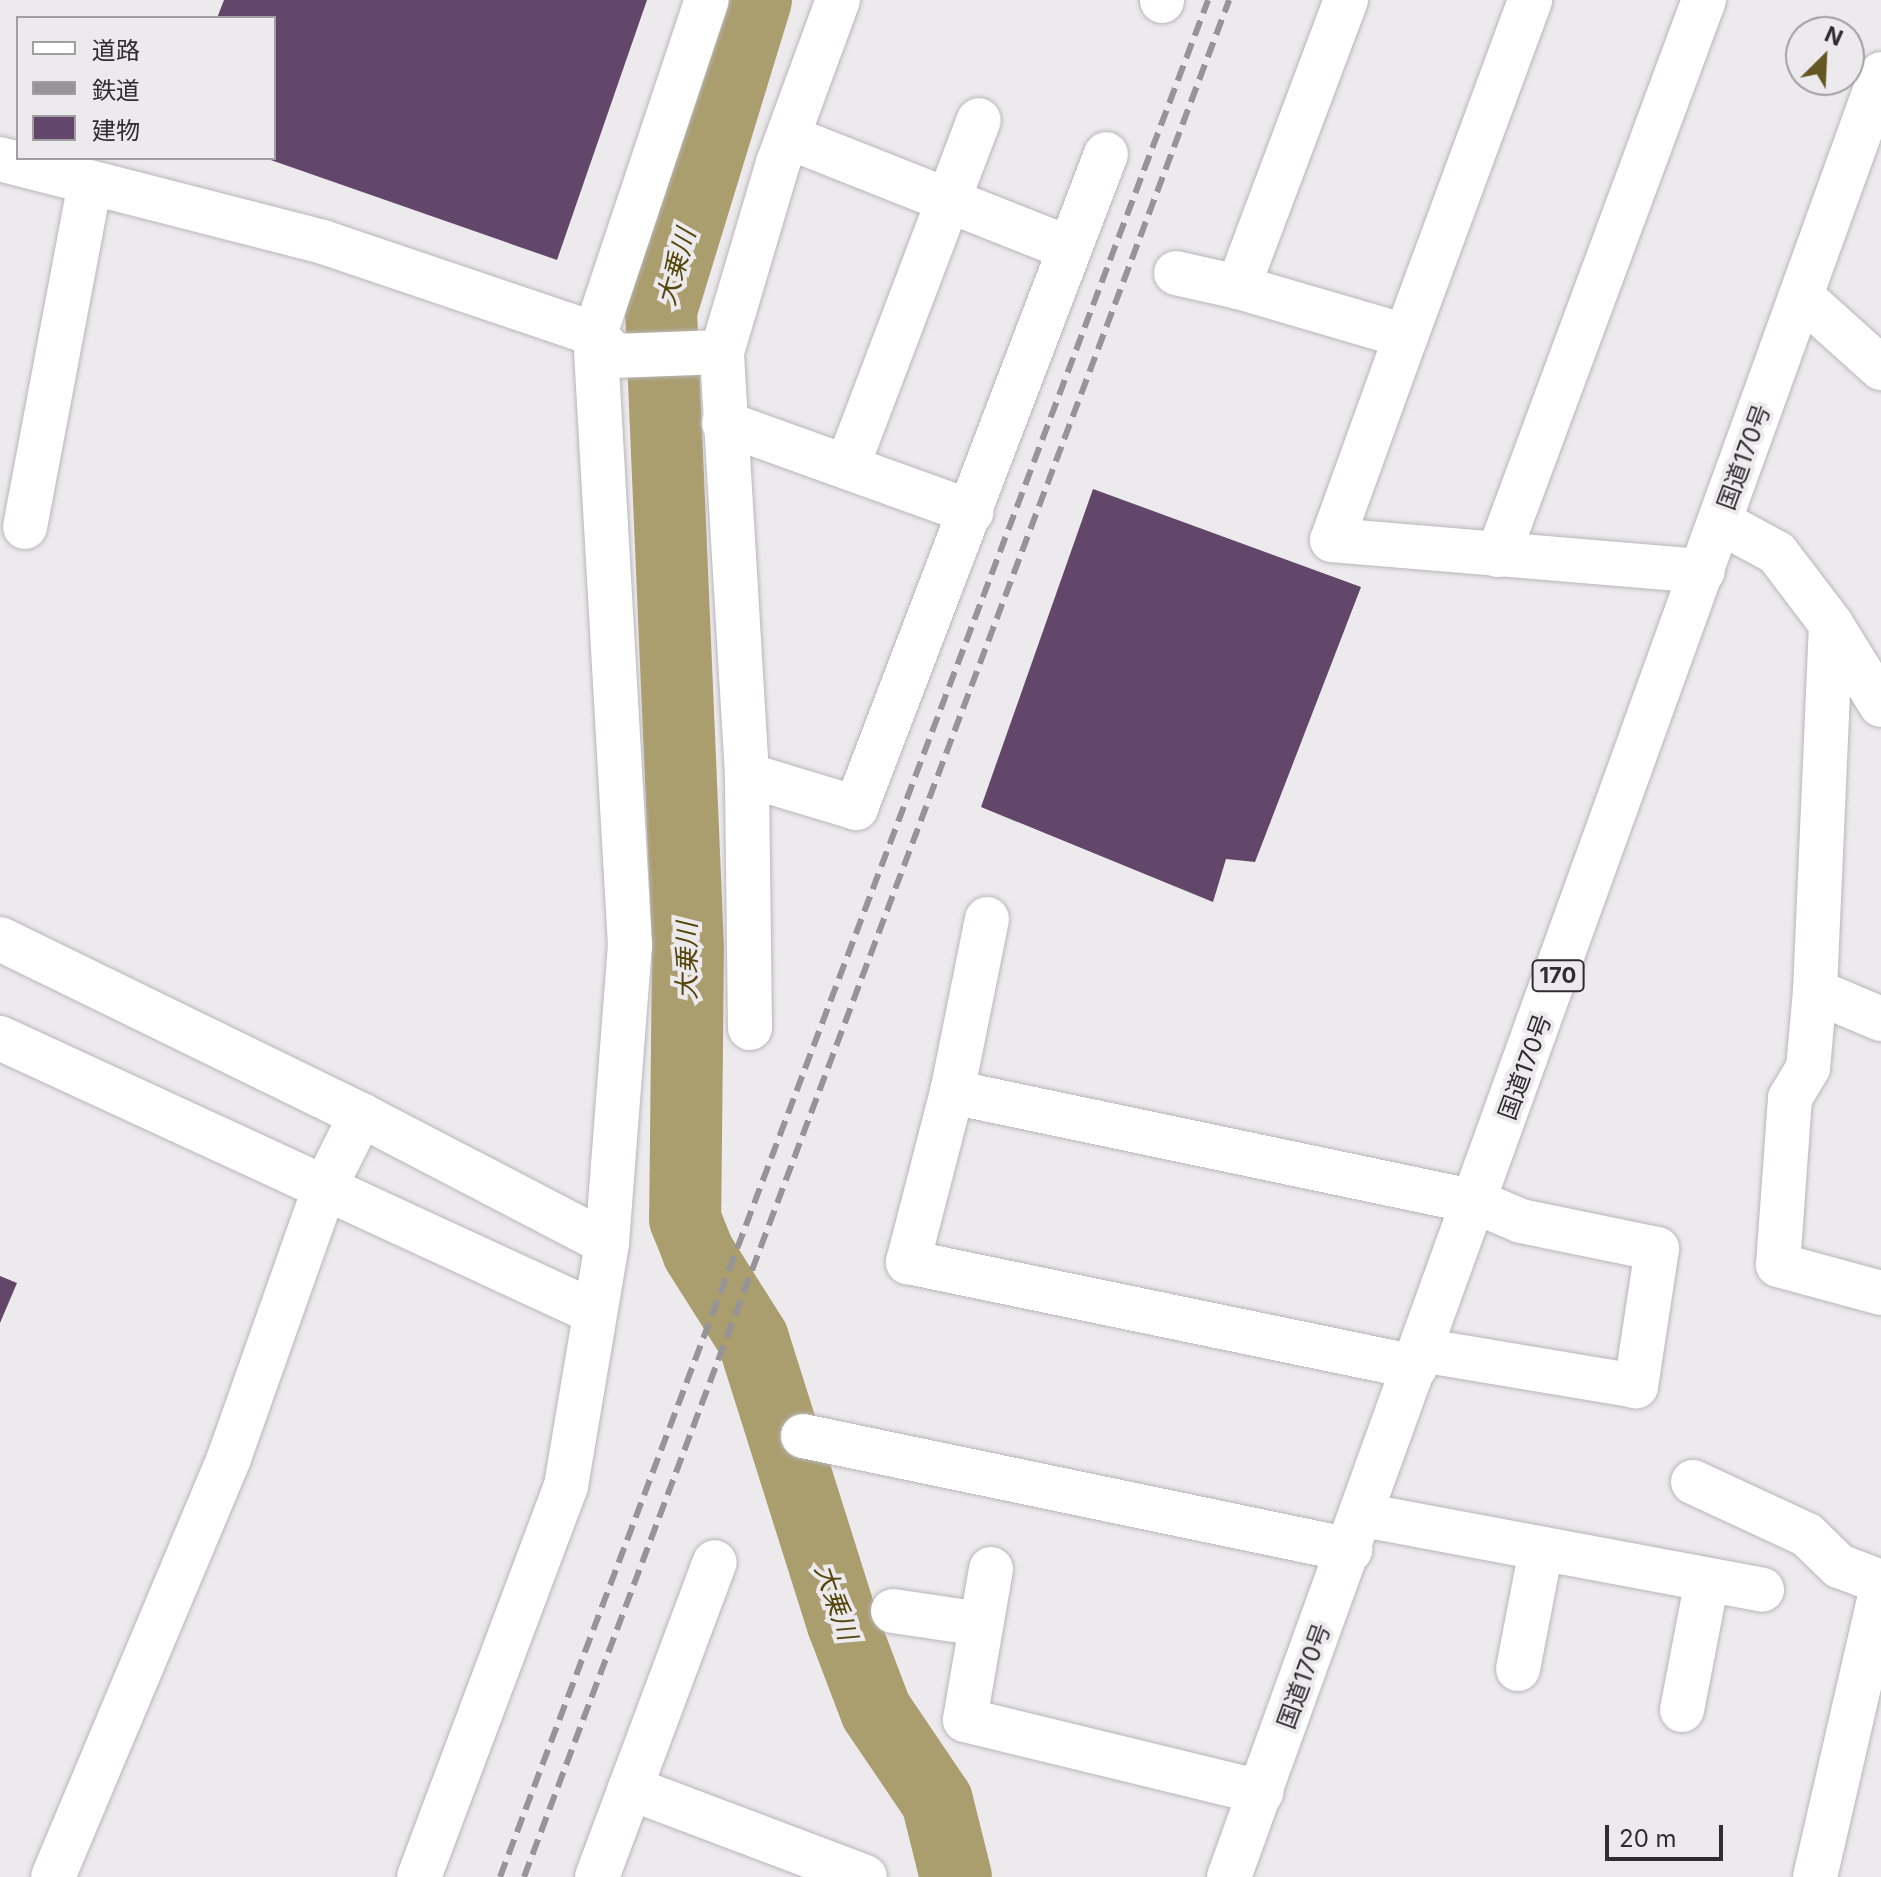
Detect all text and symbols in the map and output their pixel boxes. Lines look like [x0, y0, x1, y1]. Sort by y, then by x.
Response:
legend [16, 16, 276, 160]
north arrow [1785, 16, 1865, 96]
text: N [1821, 21, 1847, 51]
text: 道路 [92, 36, 140, 65]
text: 鉄道 [92, 76, 140, 105]
text: 建物 [92, 116, 140, 145]
water label: 大乗川 [650, 225, 702, 309]
street label: 国道170号 [1712, 400, 1776, 514]
water label: 大乗川 [671, 922, 703, 1000]
road number: 170 [1530, 958, 1586, 994]
street label: 国道170号 [1493, 1010, 1557, 1124]
water label: 大乗川 [809, 1560, 863, 1644]
street label: 国道170号 [1272, 1619, 1336, 1733]
scale bar [1609, 1809, 1727, 1859]
text: 20 m [1619, 1824, 1677, 1853]

